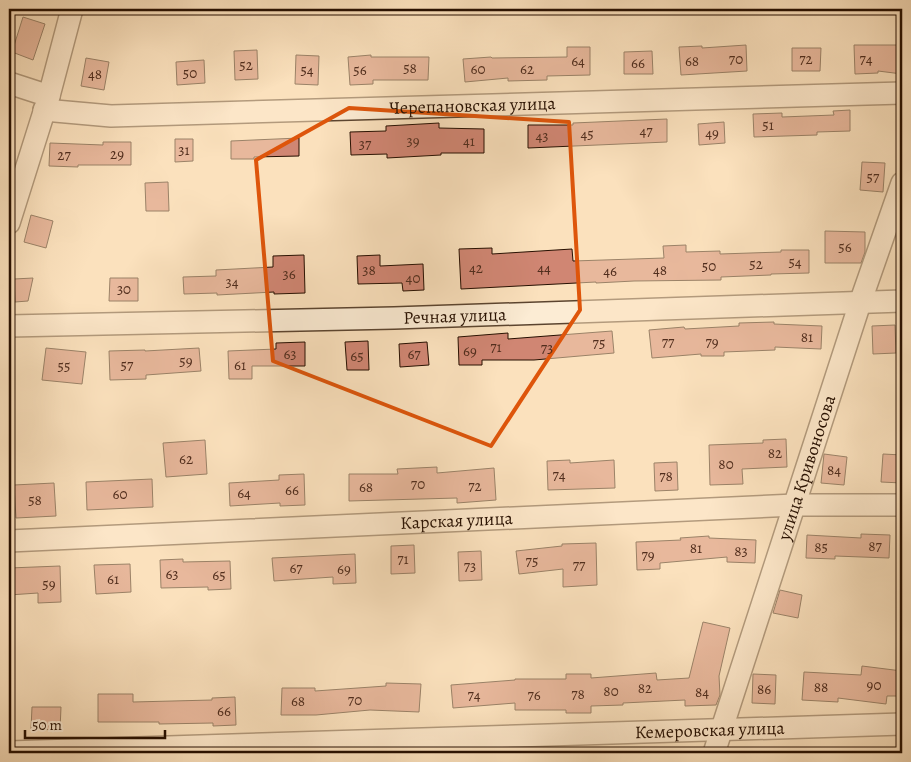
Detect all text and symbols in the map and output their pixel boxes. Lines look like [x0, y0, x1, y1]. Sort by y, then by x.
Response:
house number: 70 [729, 49, 743, 69]
house number: 72 [799, 49, 813, 69]
house number: 74 [859, 49, 873, 69]
house number: 64 [571, 51, 585, 71]
house number: 68 [685, 51, 699, 71]
house number: 66 [631, 53, 645, 73]
house number: 52 [239, 55, 253, 75]
house number: 58 [403, 58, 417, 78]
house number: 60 [471, 59, 485, 79]
house number: 62 [520, 59, 534, 79]
house number: 54 [300, 60, 314, 80]
house number: 56 [353, 60, 367, 80]
house number: 50 [183, 63, 197, 83]
house number: 48 [88, 64, 102, 84]
street label: Черепановская улица [389, 91, 557, 120]
house number: 51 [762, 115, 774, 135]
house number: 47 [639, 121, 653, 141]
house number: 49 [705, 123, 719, 143]
house number: 45 [580, 124, 594, 144]
house number: 43 [535, 126, 549, 146]
house number: 39 [406, 131, 420, 151]
house number: 41 [463, 131, 475, 151]
house number: 37 [359, 134, 372, 154]
house number: 31 [178, 140, 190, 160]
house number: 29 [110, 144, 124, 164]
house number: 27 [57, 145, 71, 165]
house number: 57 [867, 167, 880, 187]
house number: 56 [838, 237, 852, 257]
house number: 54 [788, 252, 802, 272]
house number: 52 [749, 254, 763, 274]
house number: 50 [702, 256, 716, 276]
house number: 42 [469, 258, 483, 278]
house number: 44 [537, 258, 551, 278]
house number: 38 [362, 260, 376, 280]
house number: 48 [653, 260, 667, 280]
house number: 46 [603, 261, 617, 281]
house number: 36 [282, 264, 296, 284]
house number: 40 [406, 268, 420, 288]
house number: 34 [225, 272, 239, 292]
house number: 30 [117, 279, 131, 299]
street label: Речная улица [403, 302, 507, 330]
house number: 81 [801, 327, 813, 347]
house number: 77 [662, 332, 675, 352]
house number: 79 [705, 332, 719, 352]
house number: 75 [593, 333, 605, 353]
house number: 71 [490, 337, 502, 357]
house number: 73 [541, 338, 553, 358]
house number: 69 [463, 341, 477, 361]
house number: 63 [283, 344, 297, 364]
house number: 67 [407, 344, 421, 364]
house number: 65 [350, 346, 364, 366]
house number: 59 [179, 351, 193, 371]
house number: 57 [121, 355, 134, 375]
house number: 61 [234, 355, 246, 375]
house number: 55 [58, 356, 70, 376]
street label: улица Кривоносова [771, 391, 842, 544]
house number: 82 [768, 443, 782, 463]
house number: 62 [179, 449, 193, 469]
house number: 80 [718, 454, 734, 474]
house number: 84 [827, 460, 841, 480]
house number: 74 [552, 465, 566, 485]
house number: 78 [659, 466, 673, 486]
house number: 70 [411, 474, 425, 494]
house number: 72 [468, 476, 482, 496]
house number: 68 [359, 477, 373, 497]
house number: 66 [285, 480, 299, 500]
house number: 64 [237, 483, 251, 503]
house number: 60 [113, 484, 127, 504]
house number: 58 [28, 490, 42, 510]
street label: Карская улица [400, 506, 514, 535]
house number: 87 [868, 536, 882, 556]
house number: 85 [814, 537, 828, 557]
house number: 81 [690, 538, 702, 558]
house number: 83 [734, 541, 748, 561]
house number: 79 [641, 545, 655, 565]
house number: 71 [397, 549, 409, 569]
house number: 75 [526, 551, 538, 571]
house number: 77 [573, 555, 586, 575]
house number: 73 [464, 556, 476, 576]
house number: 67 [289, 558, 303, 578]
house number: 69 [337, 559, 351, 579]
house number: 63 [165, 564, 179, 584]
house number: 65 [212, 565, 226, 585]
house number: 61 [107, 569, 119, 589]
house number: 59 [42, 574, 56, 594]
house number: 90 [867, 675, 881, 695]
house number: 88 [814, 677, 828, 697]
house number: 82 [638, 678, 652, 698]
house number: 86 [757, 679, 771, 699]
house number: 80 [603, 681, 619, 701]
house number: 84 [695, 682, 709, 702]
house number: 78 [571, 684, 585, 704]
house number: 74 [467, 685, 481, 705]
house number: 76 [527, 685, 541, 705]
house number: 70 [348, 690, 362, 710]
house number: 68 [291, 691, 305, 711]
house number: 66 [217, 701, 231, 721]
scale bar [25, 707, 165, 739]
text: 50 m [32, 715, 62, 735]
street label: Кемеровская улица [634, 716, 786, 744]

